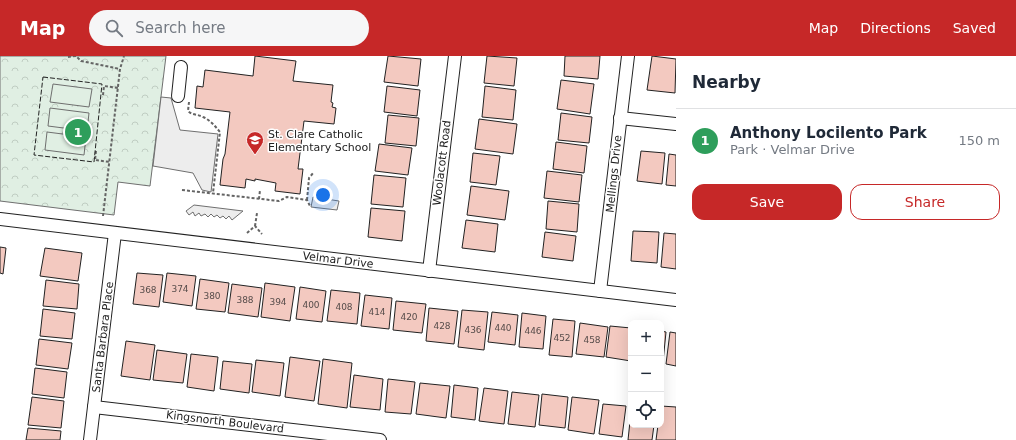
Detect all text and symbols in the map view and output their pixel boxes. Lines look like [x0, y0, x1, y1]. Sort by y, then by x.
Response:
search box [89, 10, 369, 46]
text: Map [20, 17, 65, 39]
icon: search [103, 17, 125, 39]
text: Search here [135, 19, 225, 37]
text: Map [809, 20, 838, 36]
text: Directions [860, 20, 931, 36]
text: Saved [953, 20, 996, 36]
text: Nearby [692, 72, 761, 92]
pin: 1 [65, 117, 91, 147]
street label: Woolacott Road [430, 120, 454, 206]
text: Anthony Locilento Park [730, 124, 927, 142]
place label: St. Clare Catholic Elementary School [268, 128, 371, 154]
school or university icon: St. Clare Catholic Elementary School [245, 130, 265, 155]
text: 1 [700, 133, 710, 148]
text: 150 m [958, 133, 1000, 148]
street label: Mellings Drive [603, 134, 625, 213]
text: Park · Velmar Drive [730, 142, 855, 157]
button: Save [692, 184, 842, 220]
button: Share [850, 184, 1000, 220]
your location [313, 185, 333, 205]
street label: Velmar Drive [302, 249, 374, 271]
street label: Santa Barbara Place [90, 281, 116, 393]
house number: 374 [171, 284, 189, 294]
house number: 368 [139, 285, 157, 295]
house number: 380 [203, 291, 221, 301]
house number: 388 [236, 295, 254, 305]
house number: 394 [269, 297, 287, 307]
house number: 400 [302, 300, 320, 310]
house number: 408 [335, 302, 353, 312]
house number: 414 [368, 307, 386, 317]
house number: 420 [400, 312, 418, 322]
map controls [628, 320, 664, 428]
button: + [628, 320, 664, 356]
house number: 428 [433, 321, 451, 331]
house number: 440 [494, 323, 512, 333]
house number: 436 [464, 325, 482, 335]
house number: 446 [524, 326, 542, 336]
house number: 452 [553, 333, 571, 343]
house number: 458 [583, 335, 601, 345]
button: − [628, 356, 664, 392]
button: locate [628, 392, 664, 428]
street label: Kingsnorth Boulevard [165, 408, 285, 436]

